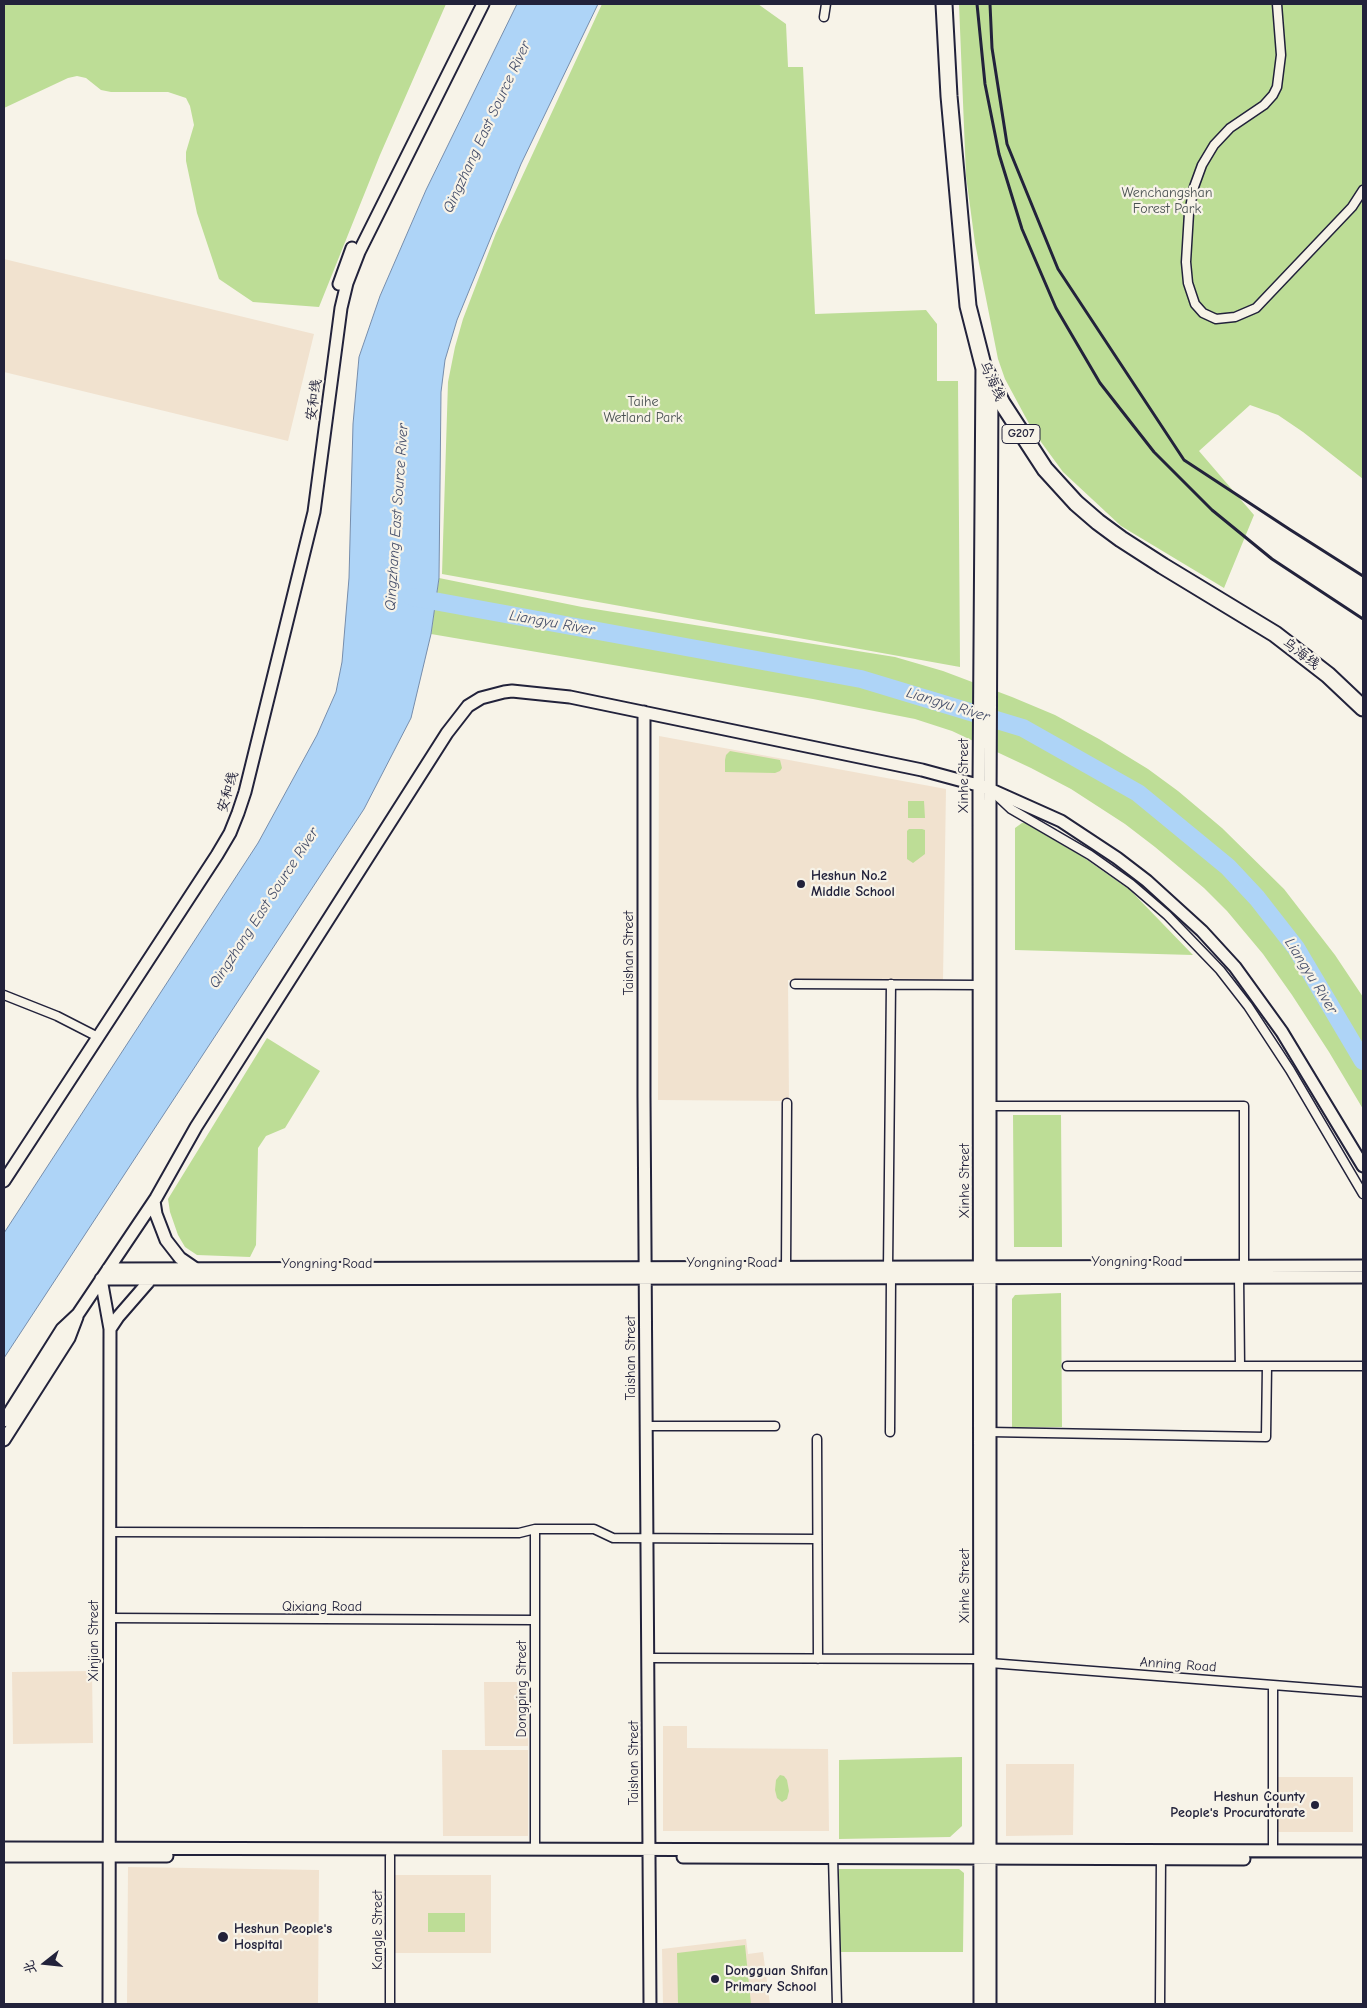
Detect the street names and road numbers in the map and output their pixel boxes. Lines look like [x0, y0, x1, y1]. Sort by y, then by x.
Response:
street label: 乌海线 [976, 358, 1008, 404]
street label: 安和线 [303, 378, 325, 422]
road number: G207 [1002, 424, 1040, 444]
street label: 乌海线 [1279, 635, 1323, 673]
street label: Xinhe Street [956, 739, 972, 813]
street label: 安和线 [214, 769, 242, 815]
street label: Taishan Street [621, 911, 637, 995]
street label: Xinhe Street [957, 1144, 973, 1218]
street label: Yongning Road [1091, 1254, 1183, 1270]
street label: Yongning Road [686, 1255, 778, 1271]
street label: Yongning Road [281, 1256, 373, 1272]
street label: Taishan Street [623, 1316, 639, 1400]
street label: Xinhe Street [957, 1549, 973, 1623]
street label: Qixiang Road [282, 1599, 362, 1615]
street label: Xinjian Street [86, 1600, 102, 1682]
street label: Dongping Street [514, 1641, 530, 1737]
street label: Anning Road [1139, 1654, 1217, 1676]
street label: Taishan Street [626, 1721, 642, 1805]
street label: Kangle Street [370, 1890, 386, 1970]

